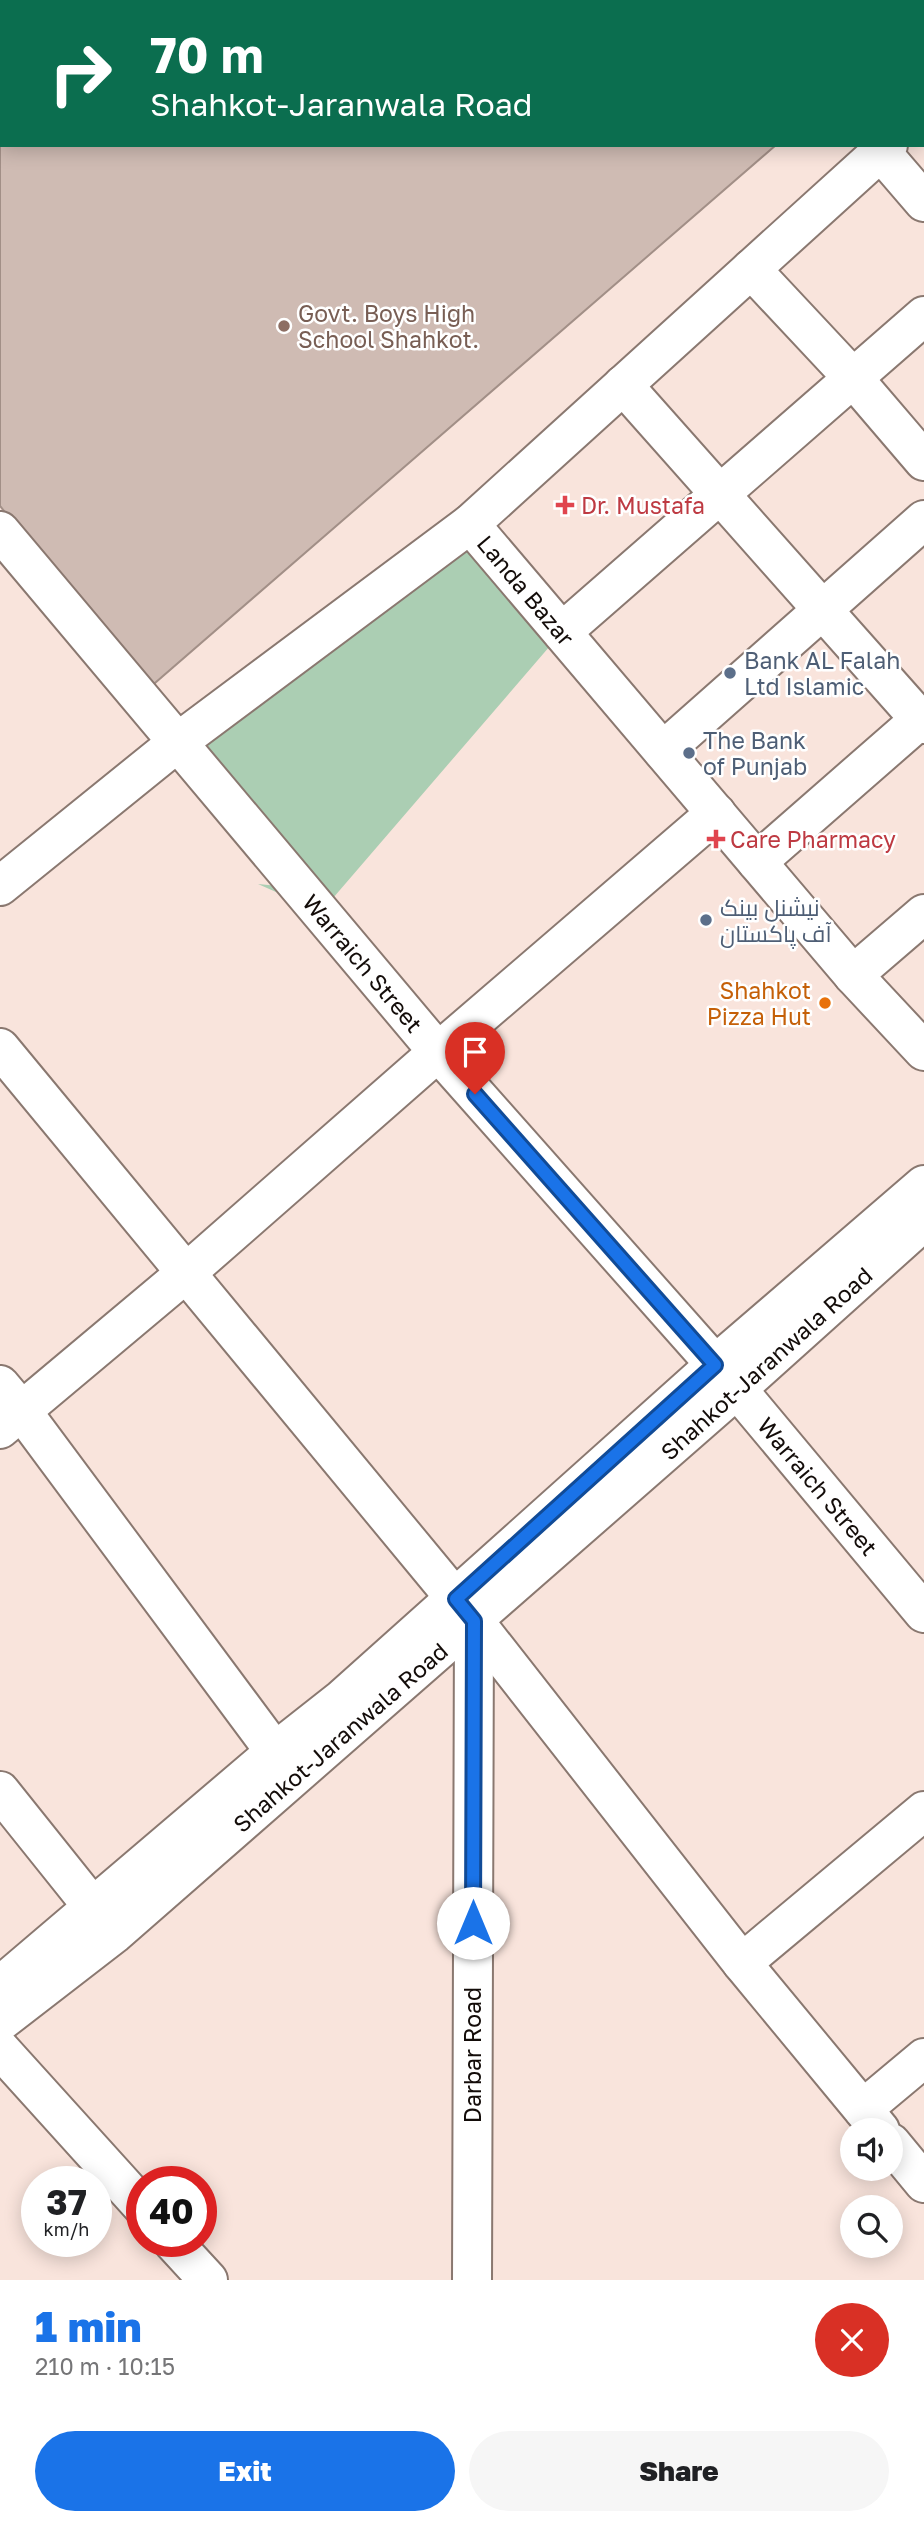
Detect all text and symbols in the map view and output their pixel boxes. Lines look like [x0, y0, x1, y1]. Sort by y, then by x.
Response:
text: 70 m [150, 25, 264, 84]
icon: right [35, 28, 126, 119]
text: Shahkot-Jaranwala Road [150, 85, 532, 123]
place label: Govt. Boys High School Shahkot. [298, 299, 479, 353]
marker: Govt. Boys High School Shahkot. [276, 318, 292, 334]
place label: Dr. Mustafa [581, 491, 705, 519]
marker: Dr. Mustafa [555, 495, 575, 515]
street label: Landa Bazar [472, 529, 580, 651]
place label: Bank AL Falah Ltd Islamic [744, 646, 900, 700]
marker: Bank AL Falah Ltd Islamic [722, 665, 738, 681]
place label: The Bank of Punjab [703, 726, 807, 780]
marker: The Bank of Punjab [681, 745, 697, 761]
place label: Care Pharmacy [730, 825, 896, 853]
marker: Care Pharmacy [708, 831, 724, 847]
street label: Warraich Street [297, 888, 429, 1038]
place label: نیشنل بینک آف پاکستان [720, 893, 832, 949]
marker: نیشنل بینک آف پاکستان [698, 912, 714, 928]
place label: Shahkot Pizza Hut [707, 976, 811, 1030]
marker: Shahkot Pizza Hut [817, 995, 833, 1011]
pin [445, 1022, 505, 1094]
icon: arrive [456, 1033, 494, 1071]
street label: Shahkot-Jaranwala Road [655, 1261, 877, 1465]
street label: Warraich Street [752, 1411, 884, 1561]
street label: Shahkot-Jaranwala Road [227, 1636, 453, 1838]
position arrow [436, 1886, 510, 1960]
street label: Darbar Road [458, 1987, 486, 2123]
map controls [840, 2118, 903, 2258]
button: sound [840, 2118, 903, 2181]
speed limit sign: 40 [126, 2166, 217, 2257]
text: 37 [46, 2181, 87, 2223]
button: search [840, 2195, 903, 2258]
text: km/h [44, 2218, 89, 2240]
text: 1 min [35, 2301, 142, 2351]
button: close [815, 2303, 889, 2377]
text: 210 m · 10:15 [35, 2352, 175, 2380]
button: Exit [35, 2431, 455, 2511]
button: Share [469, 2431, 889, 2511]

